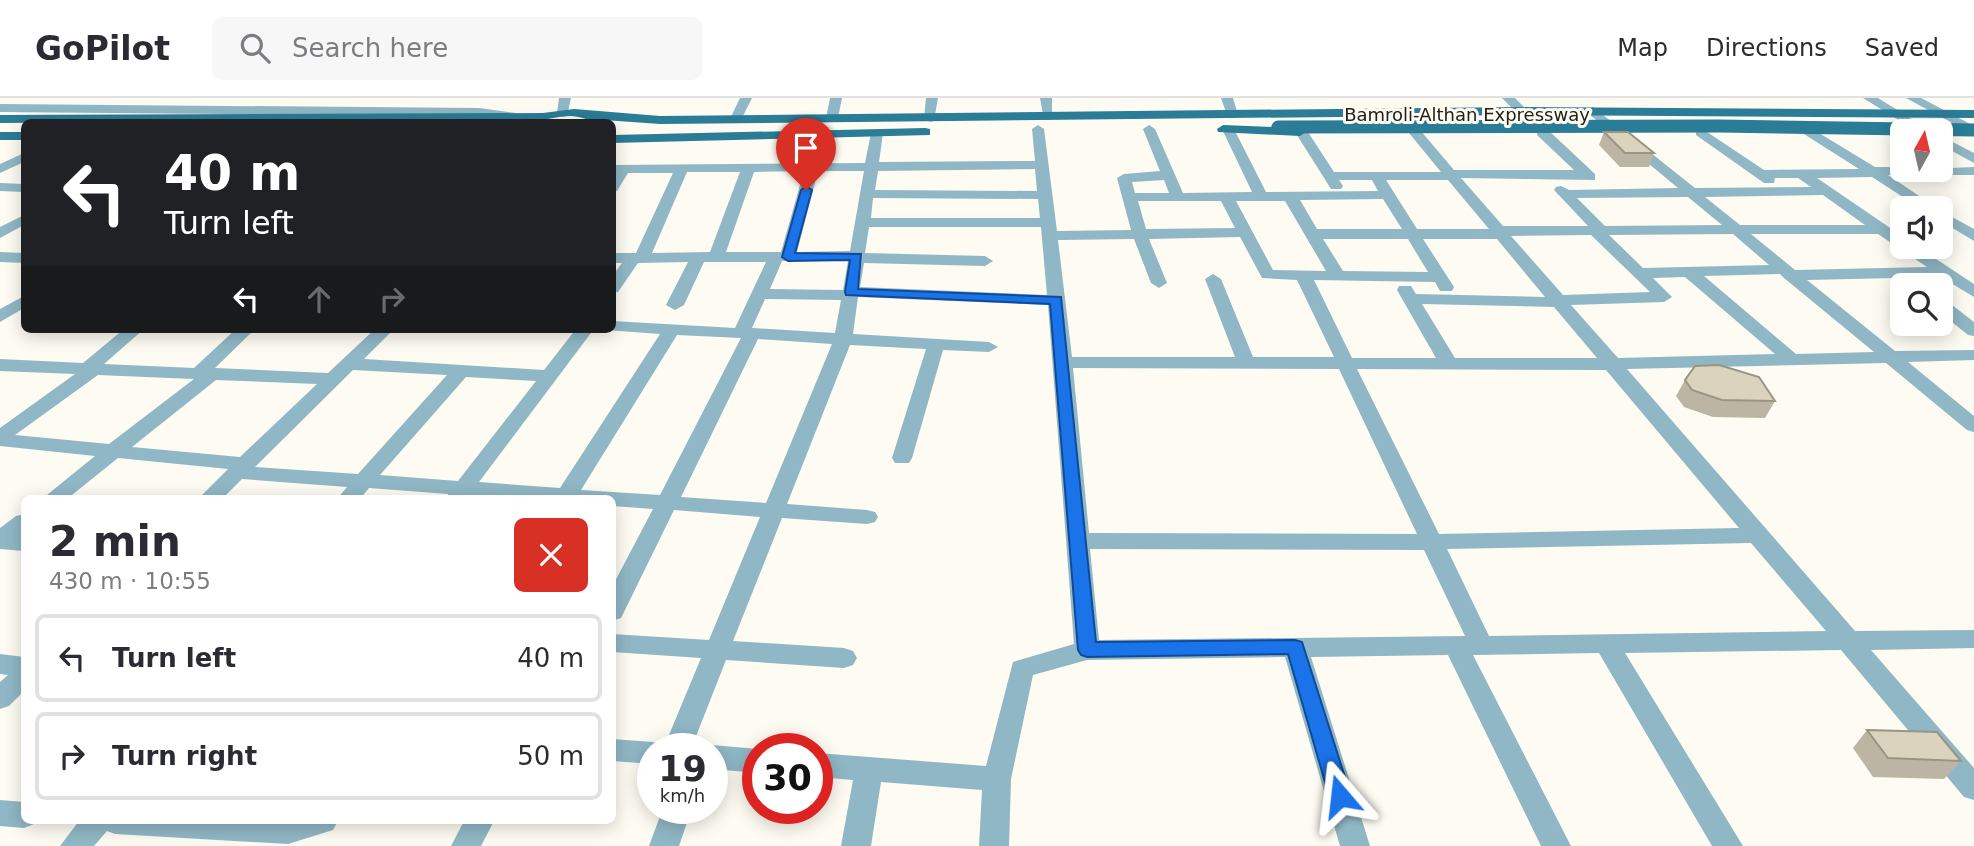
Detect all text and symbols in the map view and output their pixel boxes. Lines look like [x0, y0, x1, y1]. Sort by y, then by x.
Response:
search box [212, 17, 702, 80]
text: GoPilot [35, 29, 170, 68]
icon: search [236, 29, 274, 67]
text: Search here [292, 33, 448, 63]
text: Map [1617, 34, 1668, 62]
text: Directions [1706, 34, 1827, 62]
text: Saved [1865, 34, 1939, 62]
street label: Bamroli-Althan Expressway [1344, 104, 1590, 125]
pin [776, 118, 836, 190]
north arrow [1890, 119, 1953, 182]
map controls [1890, 119, 1953, 336]
icon: arrive [787, 129, 825, 167]
text: 40 m [164, 145, 300, 202]
icon: left [49, 147, 140, 238]
button: sound [1890, 196, 1953, 259]
text: Turn left [164, 204, 294, 242]
button: search [1890, 273, 1953, 336]
icon: left [227, 280, 265, 318]
icon: ahead [300, 280, 338, 318]
icon: right [373, 280, 411, 318]
text: 2 min [49, 517, 181, 566]
button: close [514, 518, 588, 592]
text: 430 m · 10:55 [49, 568, 211, 594]
icon: left [53, 639, 91, 677]
text: Turn left [112, 643, 236, 673]
text: 40 m [517, 643, 584, 673]
speed limit sign: 30 [742, 733, 833, 824]
icon: right [53, 737, 91, 775]
text: Turn right [112, 741, 257, 771]
text: 50 m [517, 741, 584, 771]
text: 19 [658, 749, 707, 789]
position arrow [1303, 759, 1377, 833]
text: km/h [660, 785, 705, 806]

